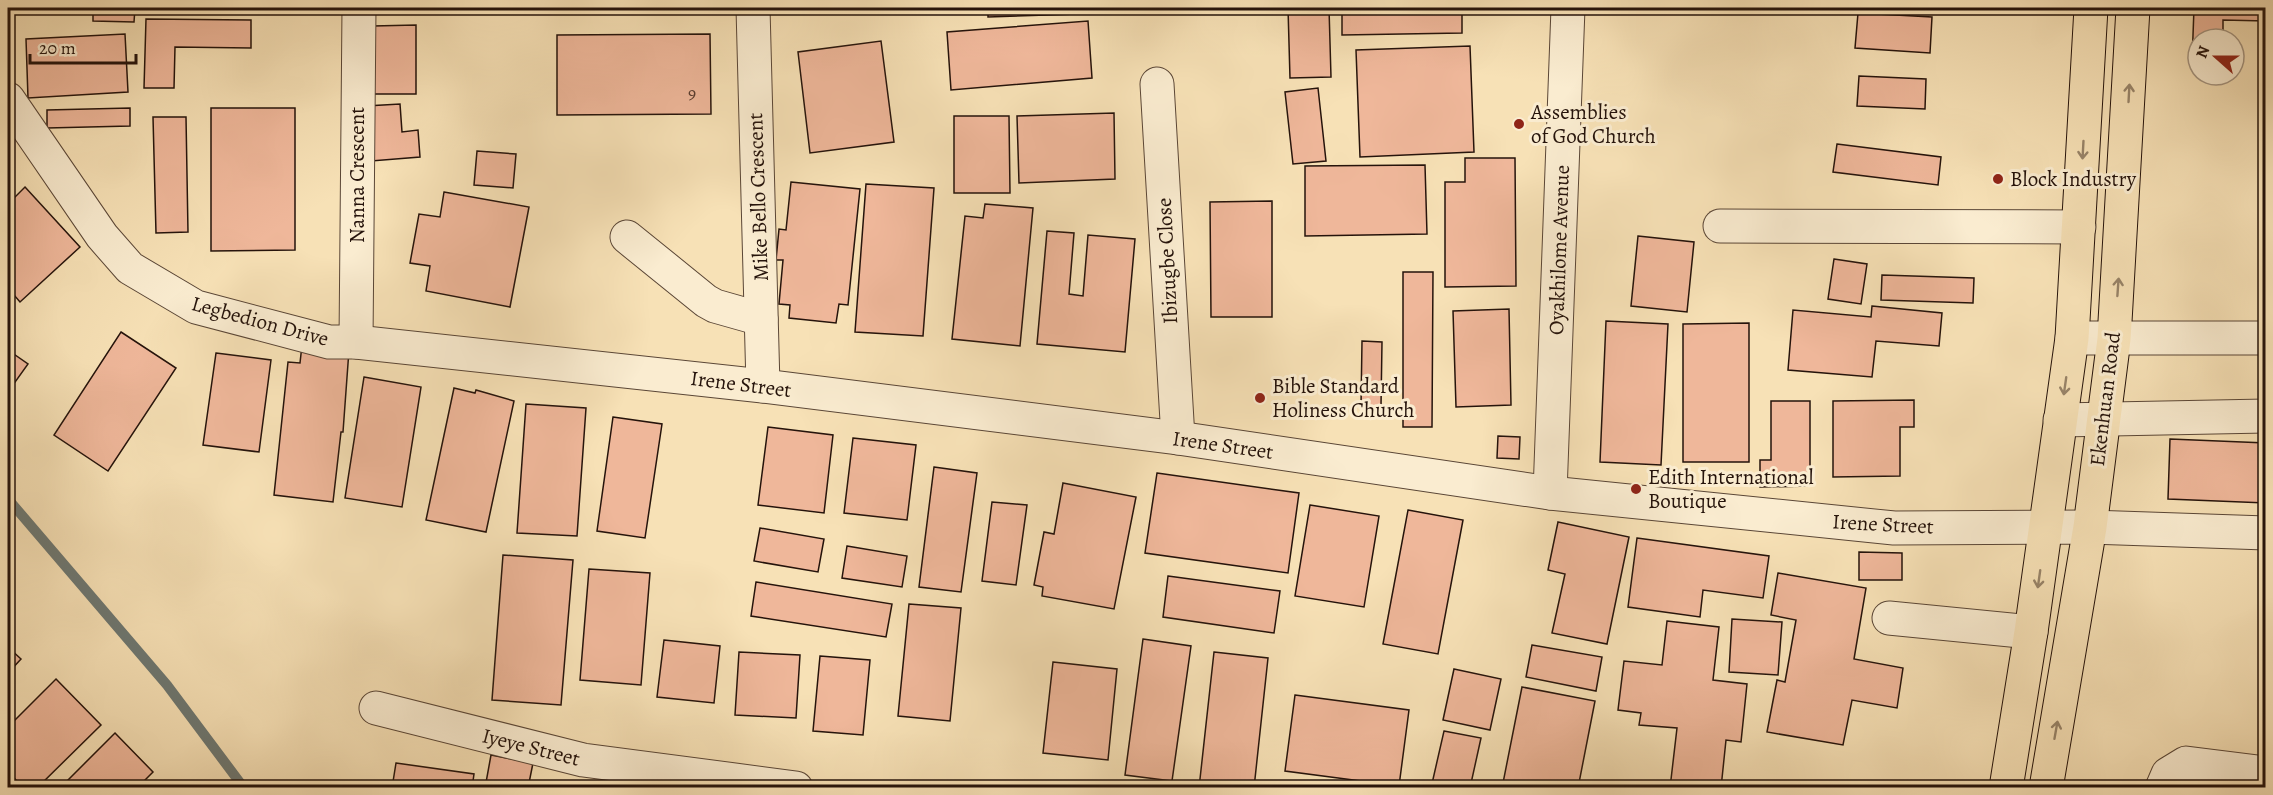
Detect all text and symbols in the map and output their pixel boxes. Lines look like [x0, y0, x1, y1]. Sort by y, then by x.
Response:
scale bar [30, 27, 136, 65]
north arrow [2186, 27, 2246, 87]
text: 20 m [39, 36, 76, 60]
text: N [2191, 42, 2215, 61]
house number: 9 [688, 81, 696, 105]
one-way arrow [2123, 83, 2134, 103]
place label: Assemblies of God Church [1530, 98, 1656, 150]
street label: Nanna Crescent [343, 107, 371, 243]
street label: Mike Bello Crescent [741, 112, 775, 282]
marker: Assemblies of God Church [1512, 117, 1526, 131]
one-way arrow [2077, 139, 2088, 159]
street label: Oyakhilome Avenue [1542, 164, 1576, 336]
place label: Block Industry [2010, 165, 2137, 193]
marker: Block Industry [1991, 172, 2005, 186]
street label: Ibizugbe Close [1150, 197, 1184, 325]
one-way arrow [2112, 278, 2123, 298]
street label: Legbedion Drive [188, 289, 332, 353]
street label: Ekenhuan Road [2083, 330, 2127, 468]
street label: Irene Street [689, 364, 793, 404]
place label: Bible Standard Holiness Church [1272, 372, 1415, 424]
one-way arrow [2059, 376, 2070, 395]
marker: Bible Standard Holiness Church [1253, 391, 1267, 405]
street label: Irene Street [1171, 424, 1275, 466]
place label: Edith International Boutique [1648, 463, 1814, 515]
marker: Edith International Boutique [1629, 482, 1643, 496]
street label: Irene Street [1832, 507, 1934, 541]
one-way arrow [2033, 569, 2044, 589]
street label: Iyeye Street [479, 721, 583, 773]
one-way arrow [2051, 721, 2062, 740]

